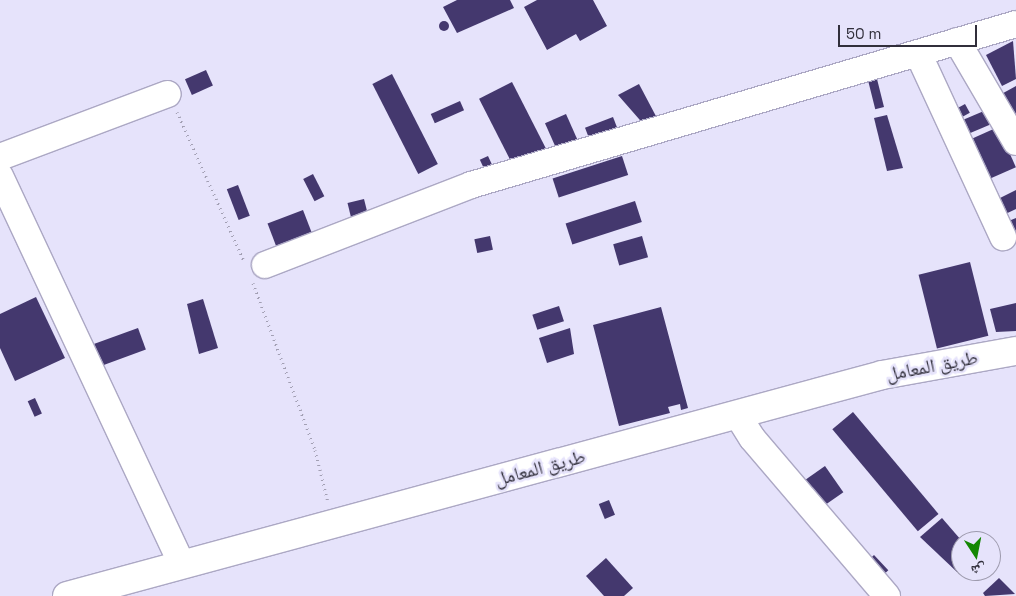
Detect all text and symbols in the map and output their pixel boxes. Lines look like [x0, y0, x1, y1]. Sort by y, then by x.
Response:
scale bar [841, 15, 980, 47]
text: 50 m [846, 24, 881, 43]
street label: طريق المعامل [884, 346, 980, 386]
street label: طريق المعامل [492, 445, 588, 491]
north arrow [951, 531, 1001, 581]
text: ش [970, 559, 988, 580]

